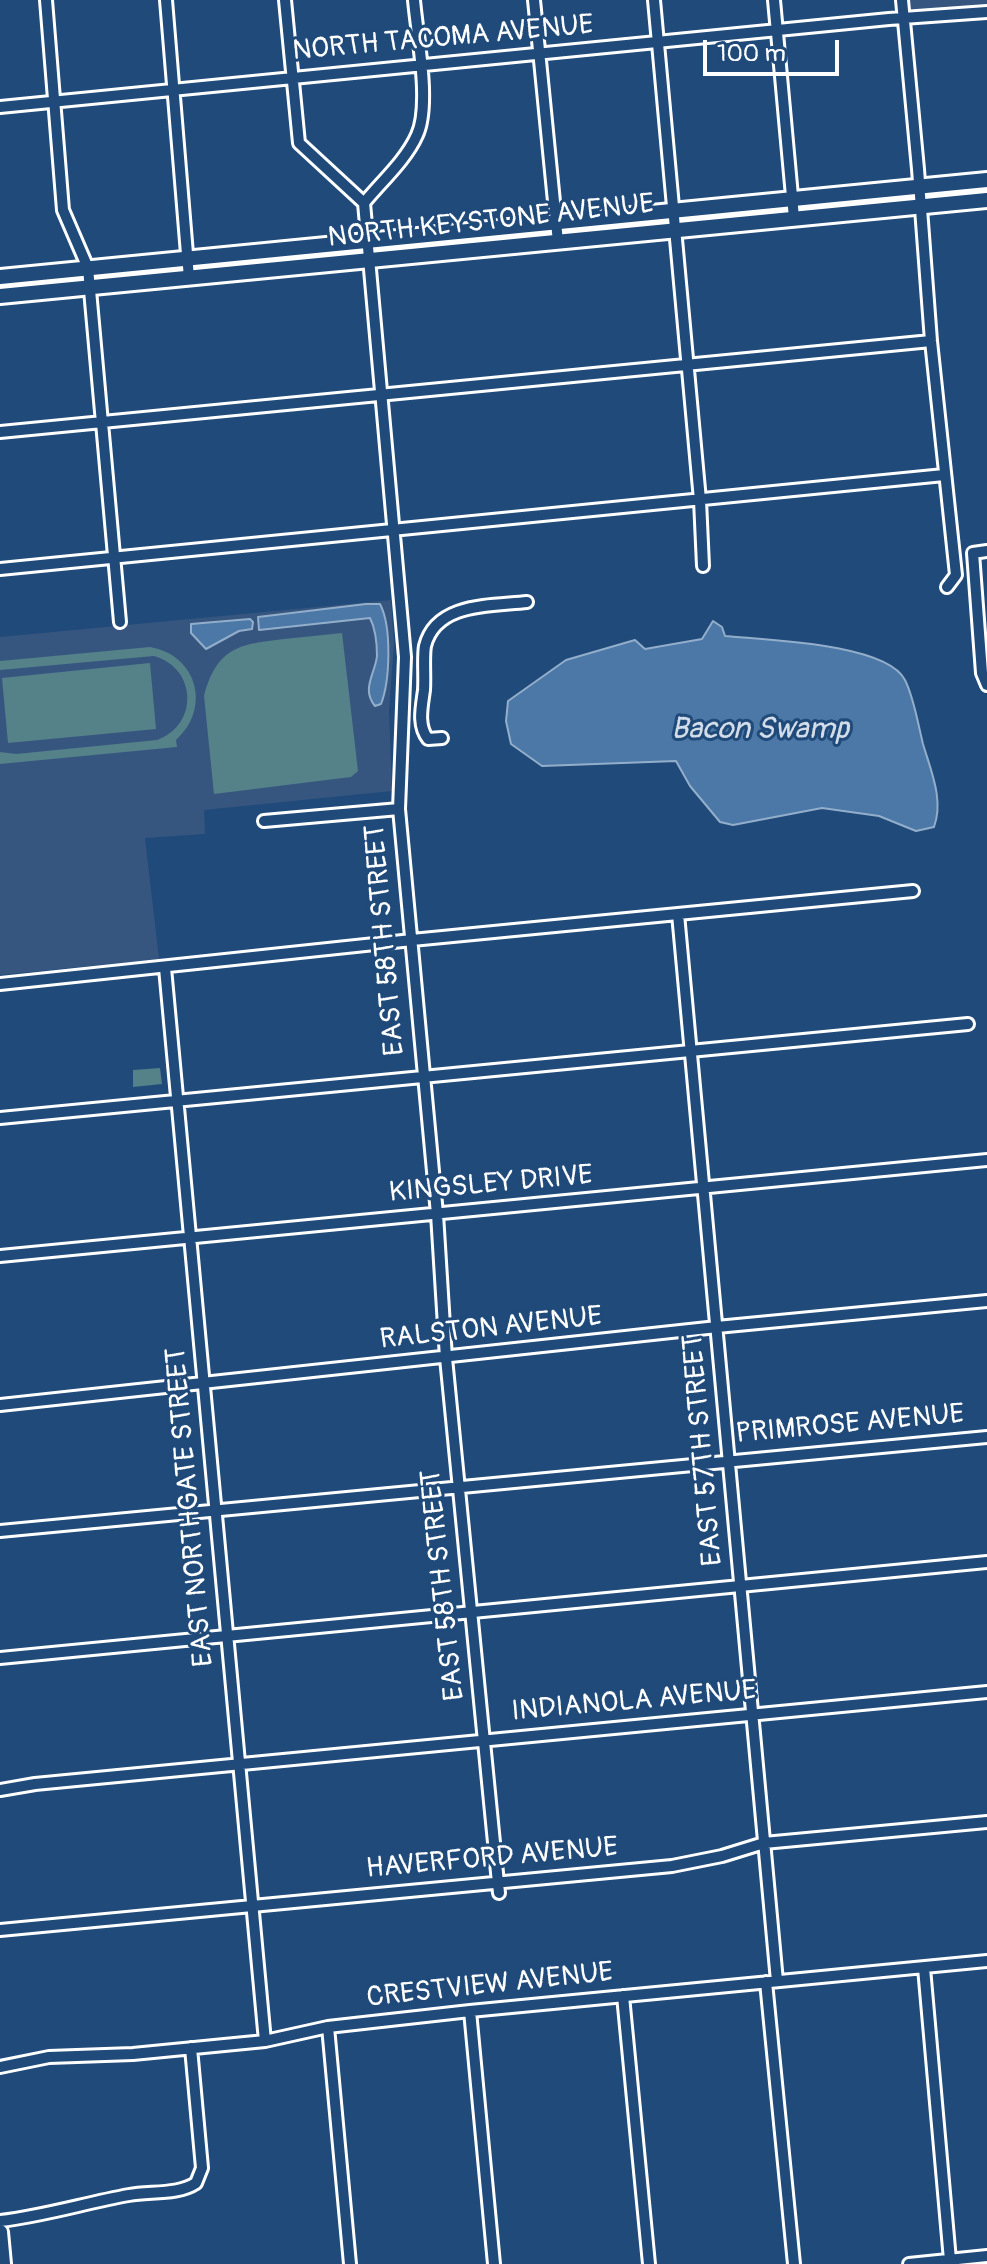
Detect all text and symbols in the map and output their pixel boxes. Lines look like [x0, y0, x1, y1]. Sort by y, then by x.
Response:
street label: NORTH TACOMA AVENUE [291, 9, 595, 69]
scale bar [707, 24, 843, 74]
text: 100 m [717, 39, 786, 68]
street label: NORTH KEYSTONE AVENUE [326, 188, 656, 256]
water label: Bacon Swamp [671, 712, 849, 748]
street label: EAST 58TH STREET [359, 823, 413, 1057]
street label: KINGSLEY DRIVE [388, 1159, 594, 1211]
street label: RALSTON AVENUE [378, 1301, 604, 1357]
street label: EAST 57TH STREET [677, 1333, 731, 1567]
street label: EAST NORTHGATE STREET [160, 1346, 222, 1668]
street label: PRIMROSE AVENUE [734, 1398, 966, 1452]
street label: EAST 58TH STREET [415, 1468, 473, 1702]
street label: INDIANOLA AVENUE [510, 1675, 758, 1729]
street label: HAVERFORD AVENUE [365, 1831, 619, 1887]
street label: CRESTVIEW AVENUE [365, 1956, 615, 2016]

